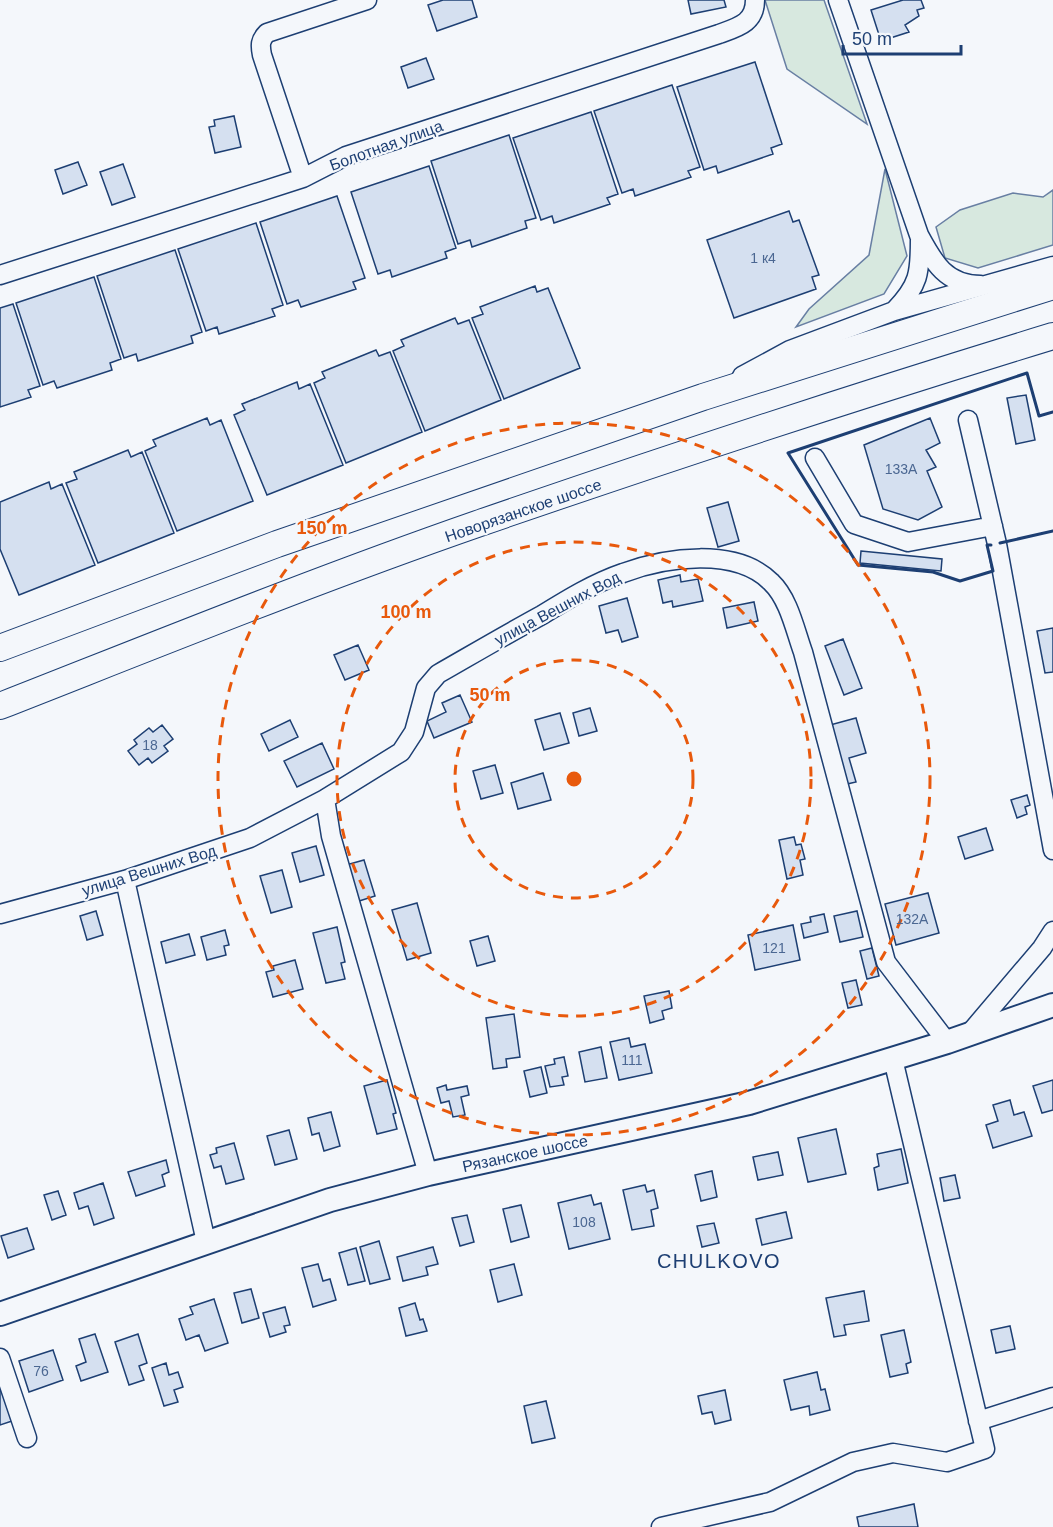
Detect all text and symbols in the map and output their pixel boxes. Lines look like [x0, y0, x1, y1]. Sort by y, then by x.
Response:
scale bar [843, 18, 962, 56]
text: 50 m [852, 29, 892, 49]
street label: Болотная улица [327, 117, 445, 174]
house number: 1 к4 [750, 250, 776, 266]
house number: 133А [885, 461, 918, 477]
street label: Новорязанское шоссе [443, 476, 604, 545]
text: 150 m [296, 518, 348, 538]
street label: улица Вешних Вод [492, 568, 623, 649]
text: 100 m [380, 602, 432, 622]
text: 50 m [469, 685, 511, 705]
house number: 18 [142, 737, 158, 753]
centre of rings [564, 769, 584, 789]
street label: улица Вешних Вод [80, 842, 219, 899]
house number: 132А [896, 911, 929, 927]
house number: 121 [762, 940, 786, 956]
house number: 111 [621, 1052, 643, 1068]
street label: Рязанское шоссе [461, 1132, 590, 1175]
house number: 108 [572, 1214, 596, 1230]
district label: CHULKOVO [657, 1250, 781, 1272]
house number: 76 [33, 1363, 49, 1379]

